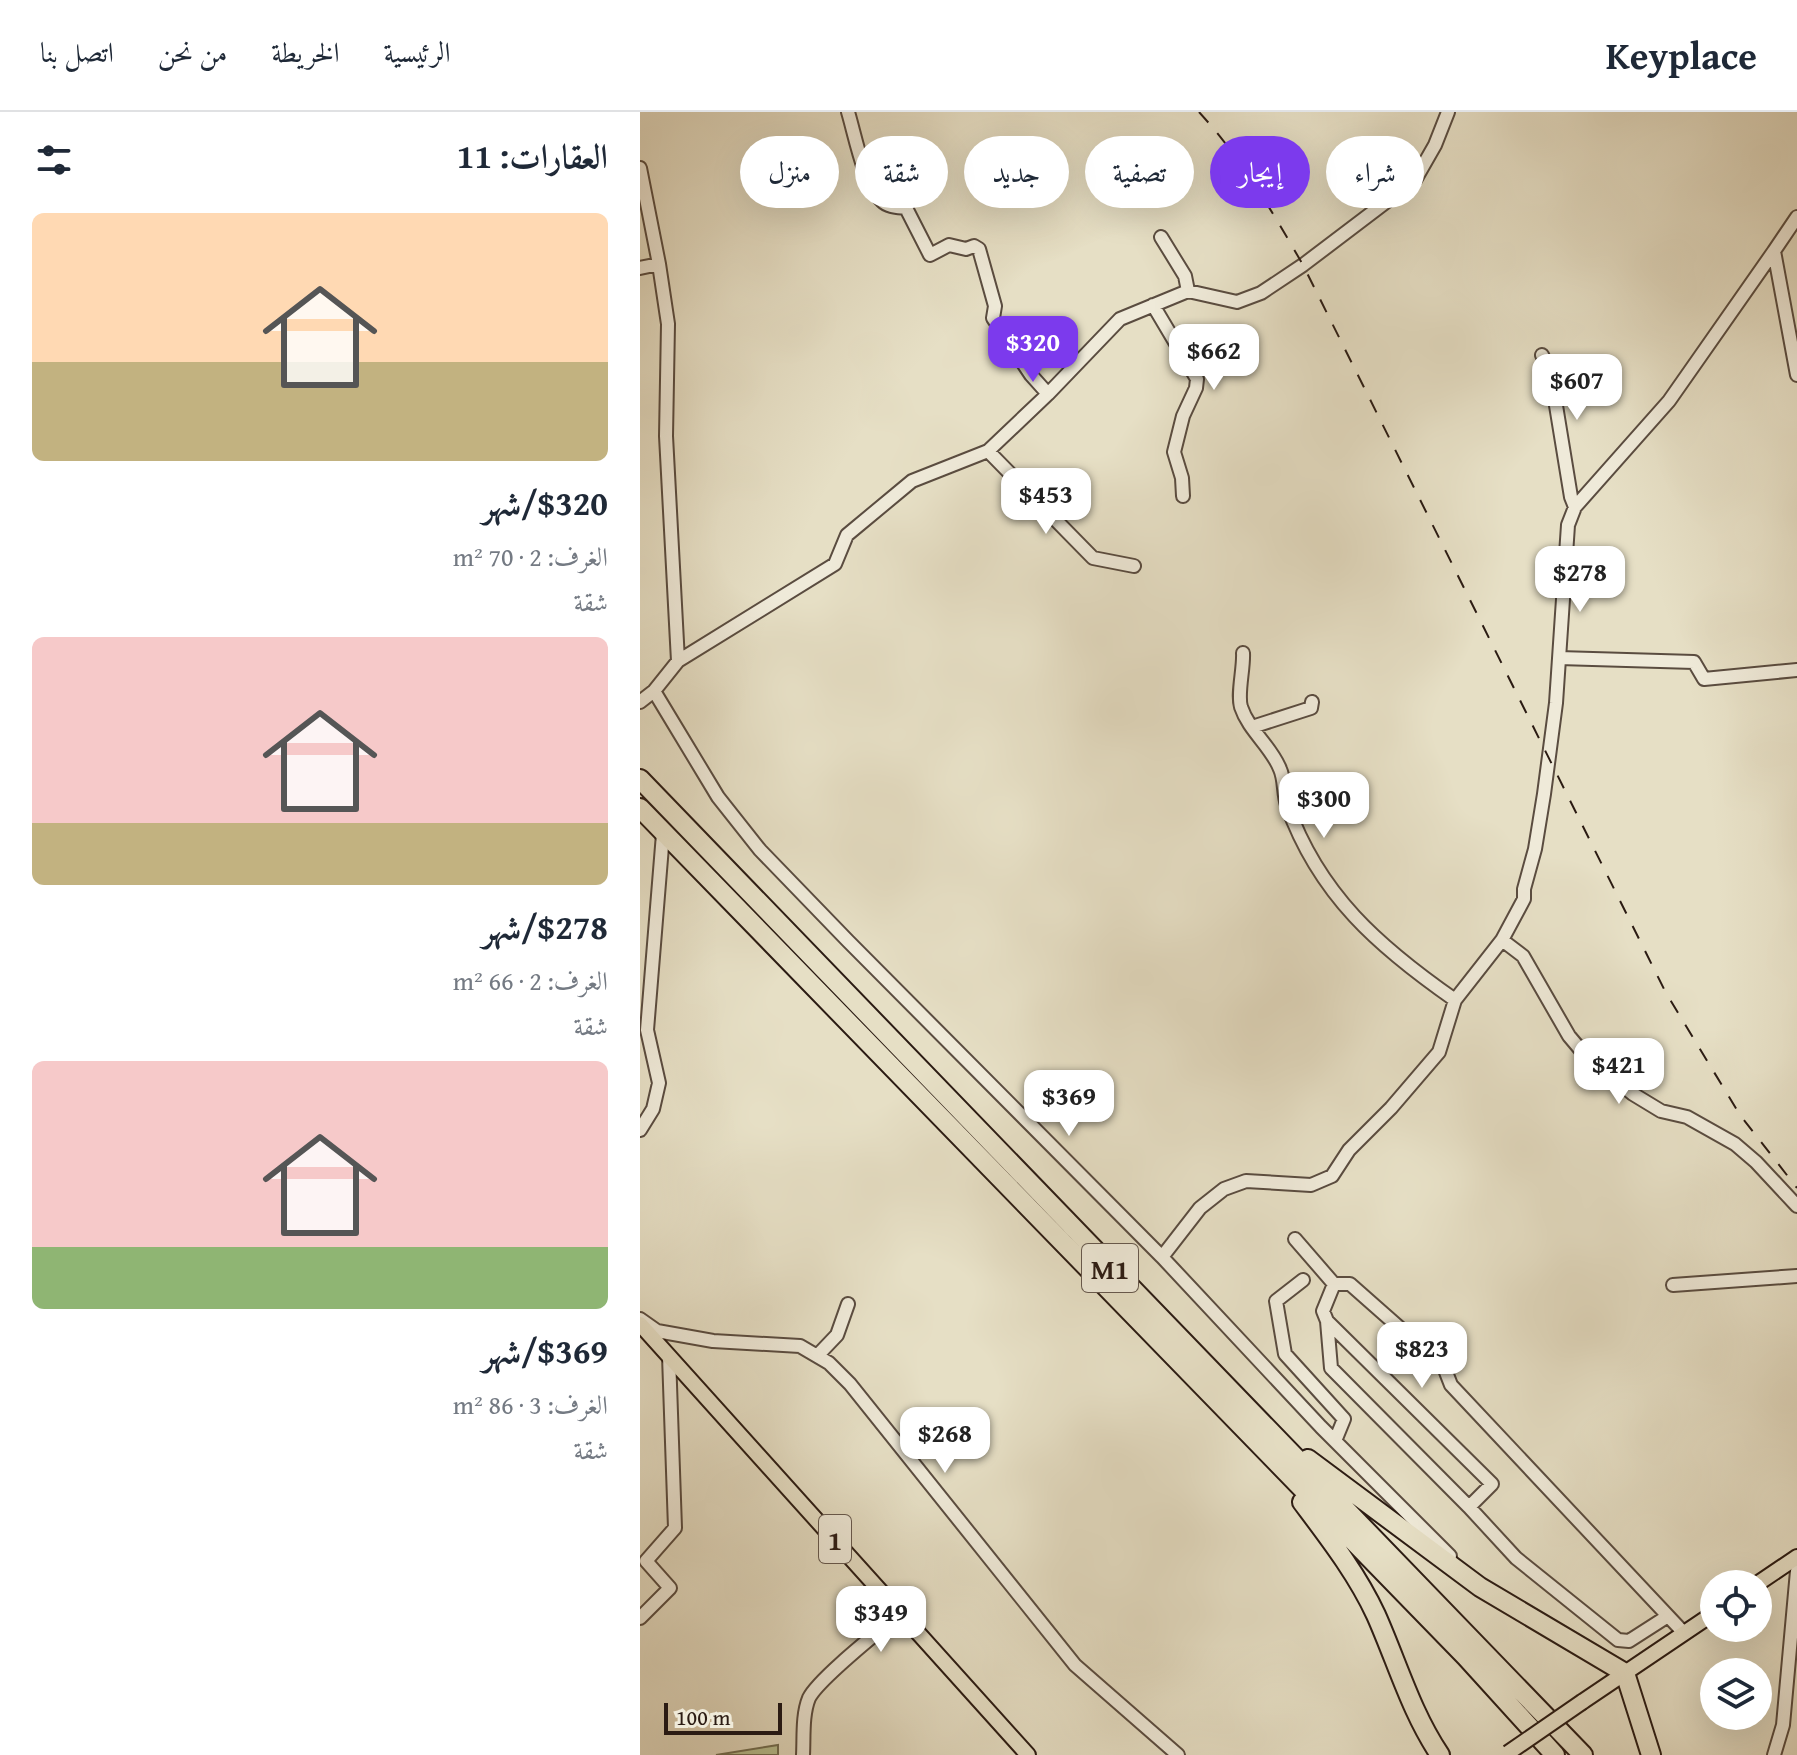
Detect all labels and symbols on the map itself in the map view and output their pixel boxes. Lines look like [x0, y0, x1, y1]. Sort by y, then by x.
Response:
pin: $320 [986, 316, 1080, 384]
pin: $662 [1167, 324, 1261, 392]
pin: $607 [1530, 354, 1624, 422]
pin: $453 [999, 468, 1093, 536]
pin: $278 [1533, 546, 1627, 614]
pin: $300 [1277, 772, 1371, 840]
pin: $421 [1572, 1038, 1666, 1106]
pin: $369 [1022, 1070, 1116, 1138]
road number: M1 [1082, 1244, 1138, 1292]
pin: $823 [1375, 1322, 1469, 1390]
pin: $268 [898, 1407, 992, 1475]
road number: 1 [819, 1515, 851, 1563]
pin: $349 [834, 1586, 928, 1654]
scale bar [664, 1699, 782, 1735]

